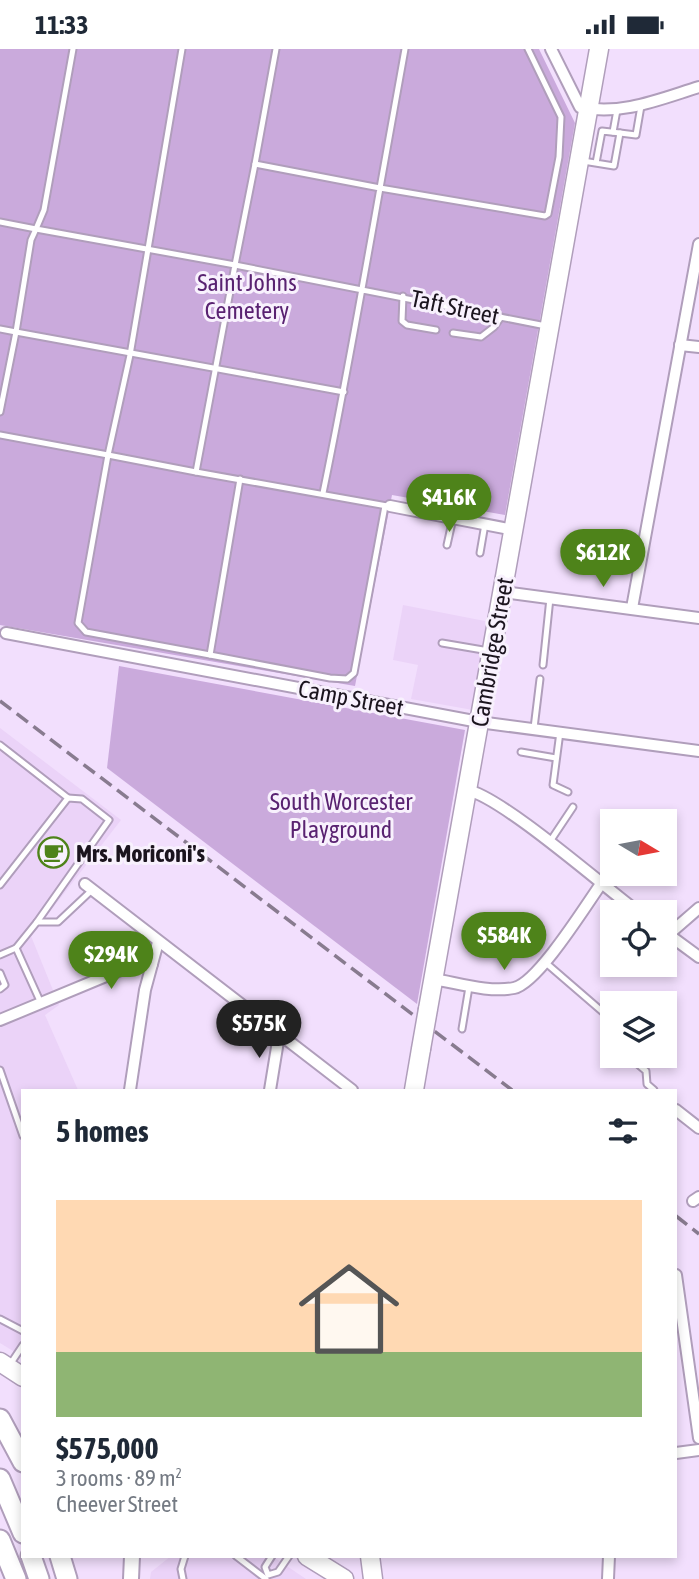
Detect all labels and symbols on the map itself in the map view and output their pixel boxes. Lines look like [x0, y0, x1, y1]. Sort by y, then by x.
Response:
park label: Saint Johns Cemetery [197, 269, 297, 324]
street label: Taft Street [408, 284, 502, 330]
pin: $416K [400, 475, 498, 534]
pin: $612K [554, 529, 652, 589]
street label: Cambridge Street [466, 575, 518, 729]
street label: Camp Street [296, 675, 406, 721]
park label: South Worcester Playground [270, 788, 413, 843]
north arrow [600, 809, 677, 885]
cafe icon: Mrs. Moriconi's [36, 836, 70, 870]
place label: Mrs. Moriconi's [76, 840, 205, 867]
pin: $584K [455, 913, 553, 972]
pin: $294K [62, 932, 160, 991]
pin: $575K [210, 1000, 308, 1060]

